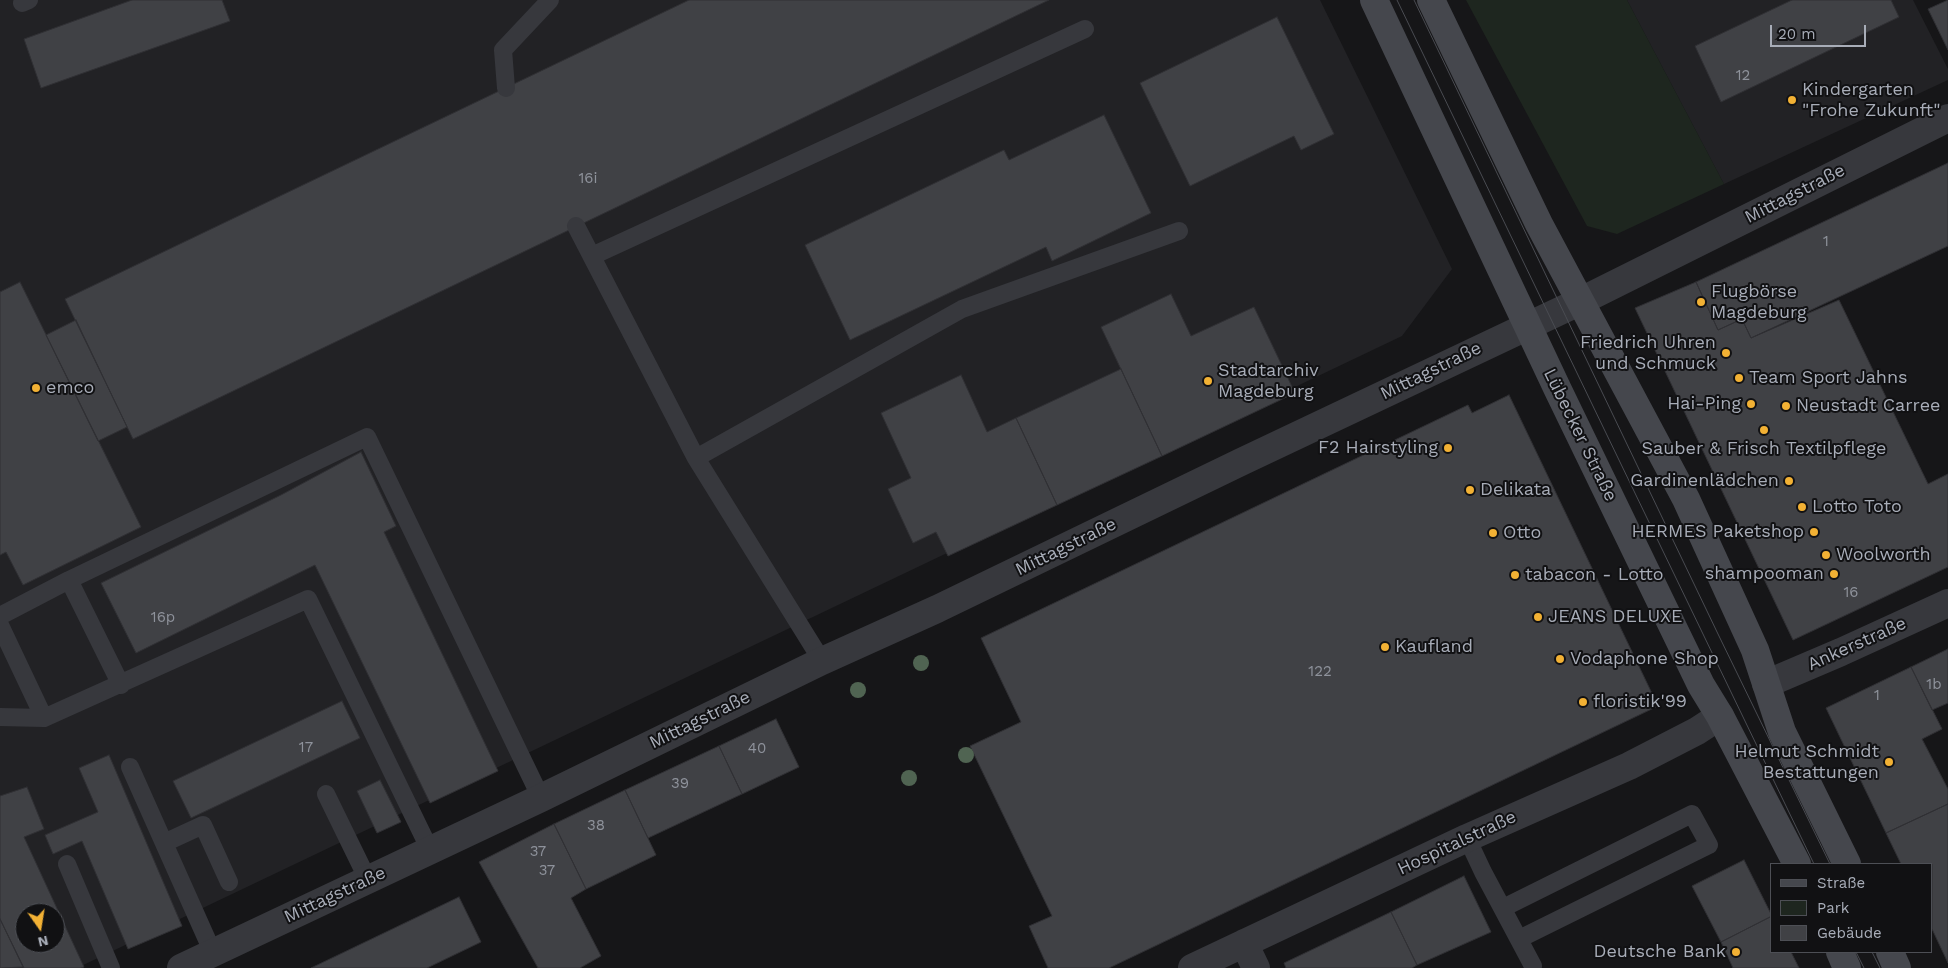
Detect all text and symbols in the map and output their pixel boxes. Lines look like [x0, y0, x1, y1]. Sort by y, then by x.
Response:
scale bar [1773, 15, 1869, 47]
text: 20 m [1778, 25, 1816, 43]
house number: 12 [1736, 67, 1750, 85]
place label: Kindergarten "Frohe Zukunft" [1802, 79, 1940, 122]
marker: Kindergarten "Frohe Zukunft" [1786, 94, 1798, 106]
street label: Mittagstraße [1741, 159, 1849, 229]
house number: 16i [579, 170, 597, 188]
house number: 1 [1823, 233, 1829, 251]
place label: Flugbörse Magdeburg [1711, 281, 1807, 324]
marker: Flugbörse Magdeburg [1695, 296, 1707, 308]
place label: Friedrich Uhren und Schmuck [1580, 332, 1716, 374]
street label: Mittagstraße [1377, 337, 1485, 405]
marker: Friedrich Uhren und Schmuck [1720, 347, 1732, 359]
place label: Stadtarchiv Magdeburg [1218, 360, 1319, 402]
street label: Lübecker Straße [1539, 365, 1621, 505]
place label: Team Sport Jahns [1749, 367, 1908, 389]
marker: Team Sport Jahns [1733, 372, 1745, 384]
marker: Stadtarchiv Magdeburg [1202, 375, 1214, 387]
place label: emco [46, 377, 94, 399]
marker: emco [30, 382, 42, 394]
place label: Hai-Ping [1667, 393, 1741, 415]
place label: Neustadt Carree [1796, 395, 1940, 417]
marker: Hai-Ping [1745, 398, 1757, 410]
marker: Neustadt Carree [1780, 400, 1792, 412]
marker: Sauber & Frisch Textilpflege [1758, 424, 1770, 436]
place label: F2 Hairstyling [1318, 437, 1438, 459]
place label: Sauber & Frisch Textilpflege [1642, 438, 1886, 460]
marker: F2 Hairstyling [1442, 442, 1454, 454]
place label: Gardinenlädchen [1630, 470, 1779, 492]
marker: Gardinenlädchen [1783, 475, 1795, 487]
place label: Delikata [1480, 479, 1551, 501]
marker: Delikata [1464, 484, 1476, 496]
place label: Lotto Toto [1812, 496, 1902, 518]
marker: Lotto Toto [1796, 501, 1808, 513]
street label: Mittagstraße [1012, 513, 1120, 581]
place label: HERMES Paketshop [1631, 521, 1804, 543]
place label: Otto [1503, 522, 1541, 544]
marker: HERMES Paketshop [1808, 526, 1820, 538]
marker: Otto [1487, 527, 1499, 539]
place label: Woolworth [1836, 544, 1931, 566]
marker: Woolworth [1820, 549, 1832, 561]
place label: shampooman [1705, 563, 1824, 585]
place label: tabacon - Lotto [1525, 564, 1664, 586]
marker: shampooman [1828, 568, 1840, 580]
marker: tabacon - Lotto [1509, 569, 1521, 581]
house number: 16 [1844, 584, 1858, 602]
place label: JEANS DELUXE [1548, 606, 1682, 628]
house number: 16p [151, 609, 175, 627]
marker: JEANS DELUXE [1532, 611, 1544, 623]
street label: Ankerstraße [1804, 613, 1910, 675]
place label: Kaufland [1395, 636, 1473, 658]
marker: Kaufland [1379, 641, 1391, 653]
place label: Vodaphone Shop [1570, 648, 1719, 670]
marker: Vodaphone Shop [1554, 653, 1566, 665]
house number: 122 [1308, 663, 1332, 681]
house number: 1b [1926, 676, 1942, 694]
street label: Mittagstraße [646, 686, 754, 754]
house number: 1 [1874, 687, 1880, 705]
place label: floristik'99 [1593, 691, 1687, 713]
marker: floristik'99 [1577, 696, 1589, 708]
house number: 17 [299, 739, 313, 757]
house number: 40 [748, 740, 766, 758]
place label: Helmut Schmidt Bestattungen [1735, 741, 1879, 784]
marker: Helmut Schmidt Bestattungen [1883, 756, 1895, 768]
house number: 39 [671, 775, 689, 793]
street label: Hospitalstraße [1394, 806, 1520, 880]
house number: 38 [587, 817, 605, 835]
house number: 37 [530, 843, 546, 861]
street label: Mittagstraße [281, 862, 389, 928]
house number: 37 [539, 862, 555, 880]
legend [1770, 863, 1933, 953]
text: Straße [1817, 874, 1865, 892]
text: Park [1817, 899, 1849, 917]
north arrow [15, 903, 65, 953]
text: Gebäude [1817, 924, 1882, 942]
text: N [36, 933, 50, 951]
place label: Deutsche Bank [1593, 941, 1726, 963]
marker: Deutsche Bank [1730, 946, 1742, 958]

